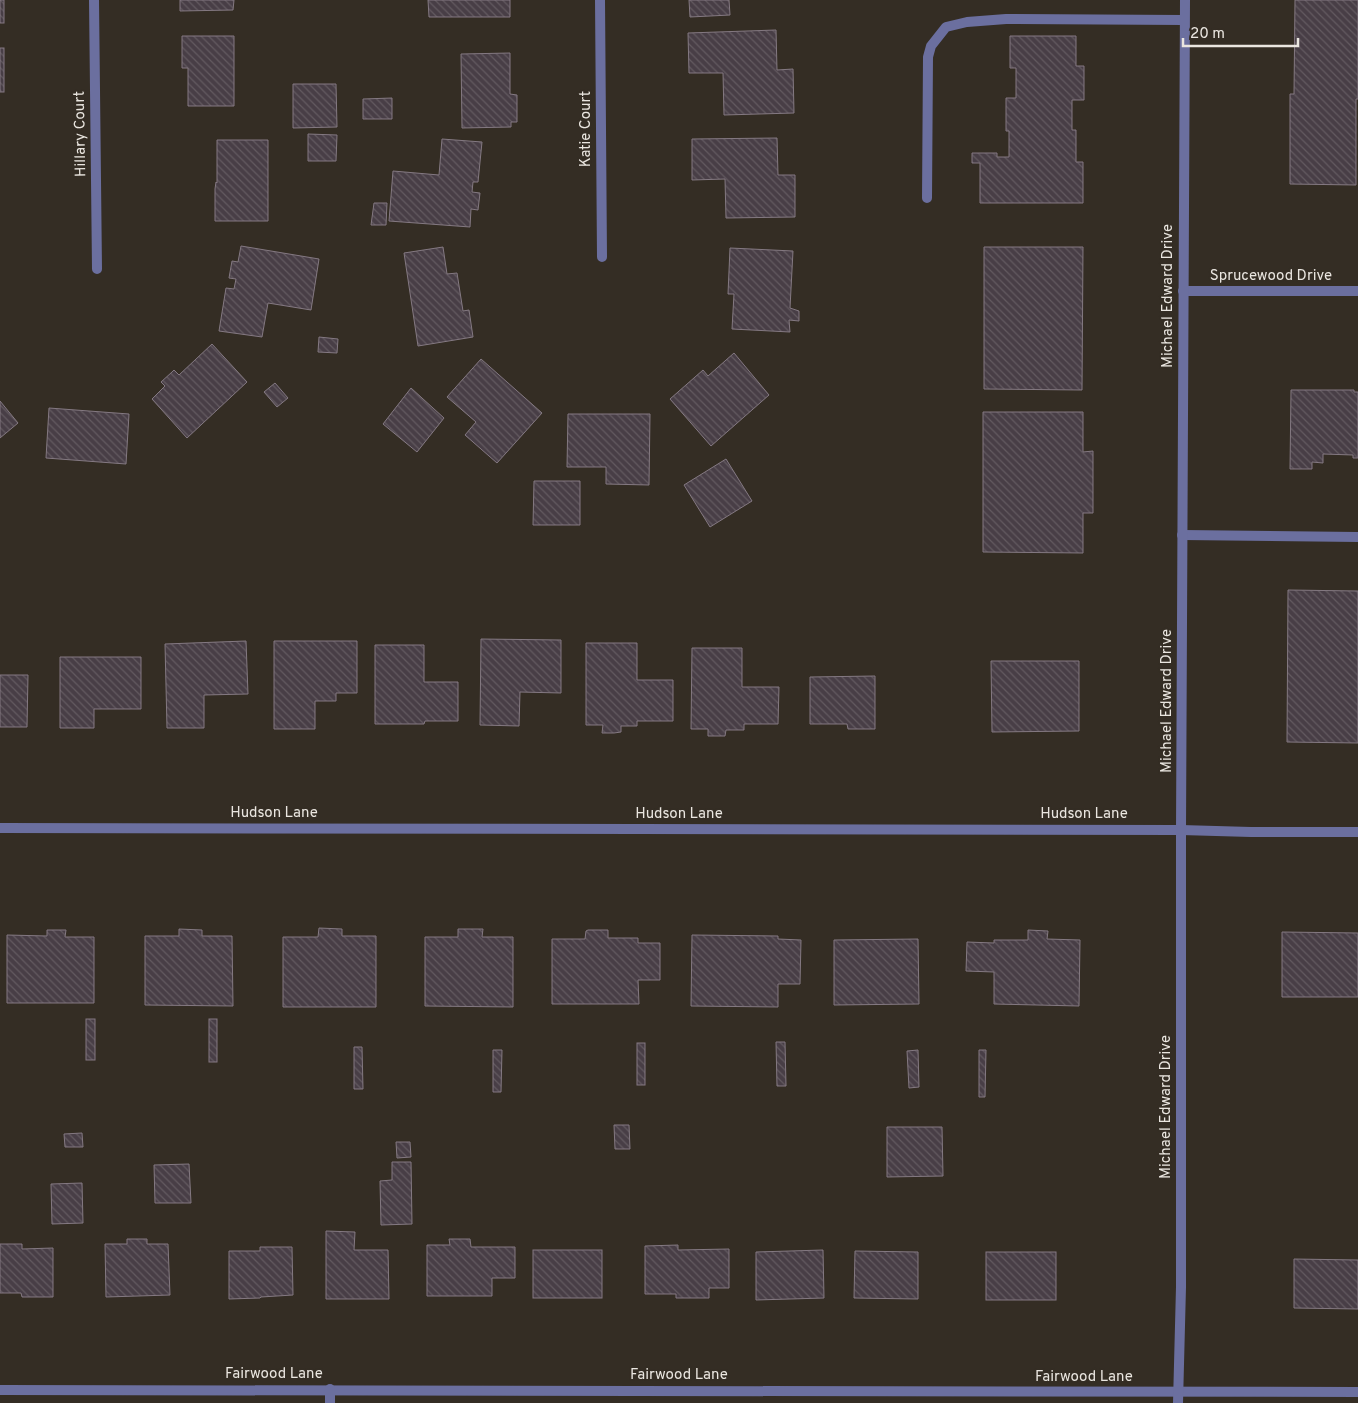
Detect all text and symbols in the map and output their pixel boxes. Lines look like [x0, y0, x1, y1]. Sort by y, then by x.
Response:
scale bar [1183, 15, 1298, 47]
text: 20 m [1190, 25, 1225, 44]
street label: Hillary Court [71, 91, 91, 177]
street label: Katie Court [577, 91, 596, 167]
street label: Michael Edward Drive [1159, 224, 1178, 368]
street label: Sprucewood Drive [1210, 267, 1332, 286]
street label: Michael Edward Drive [1158, 629, 1177, 773]
street label: Hudson Lane [230, 804, 318, 823]
street label: Hudson Lane [635, 805, 723, 824]
street label: Hudson Lane [1040, 805, 1128, 824]
street label: Michael Edward Drive [1157, 1035, 1176, 1179]
street label: Fairwood Lane [225, 1365, 323, 1384]
street label: Fairwood Lane [630, 1366, 728, 1385]
street label: Fairwood Lane [1035, 1368, 1133, 1387]

